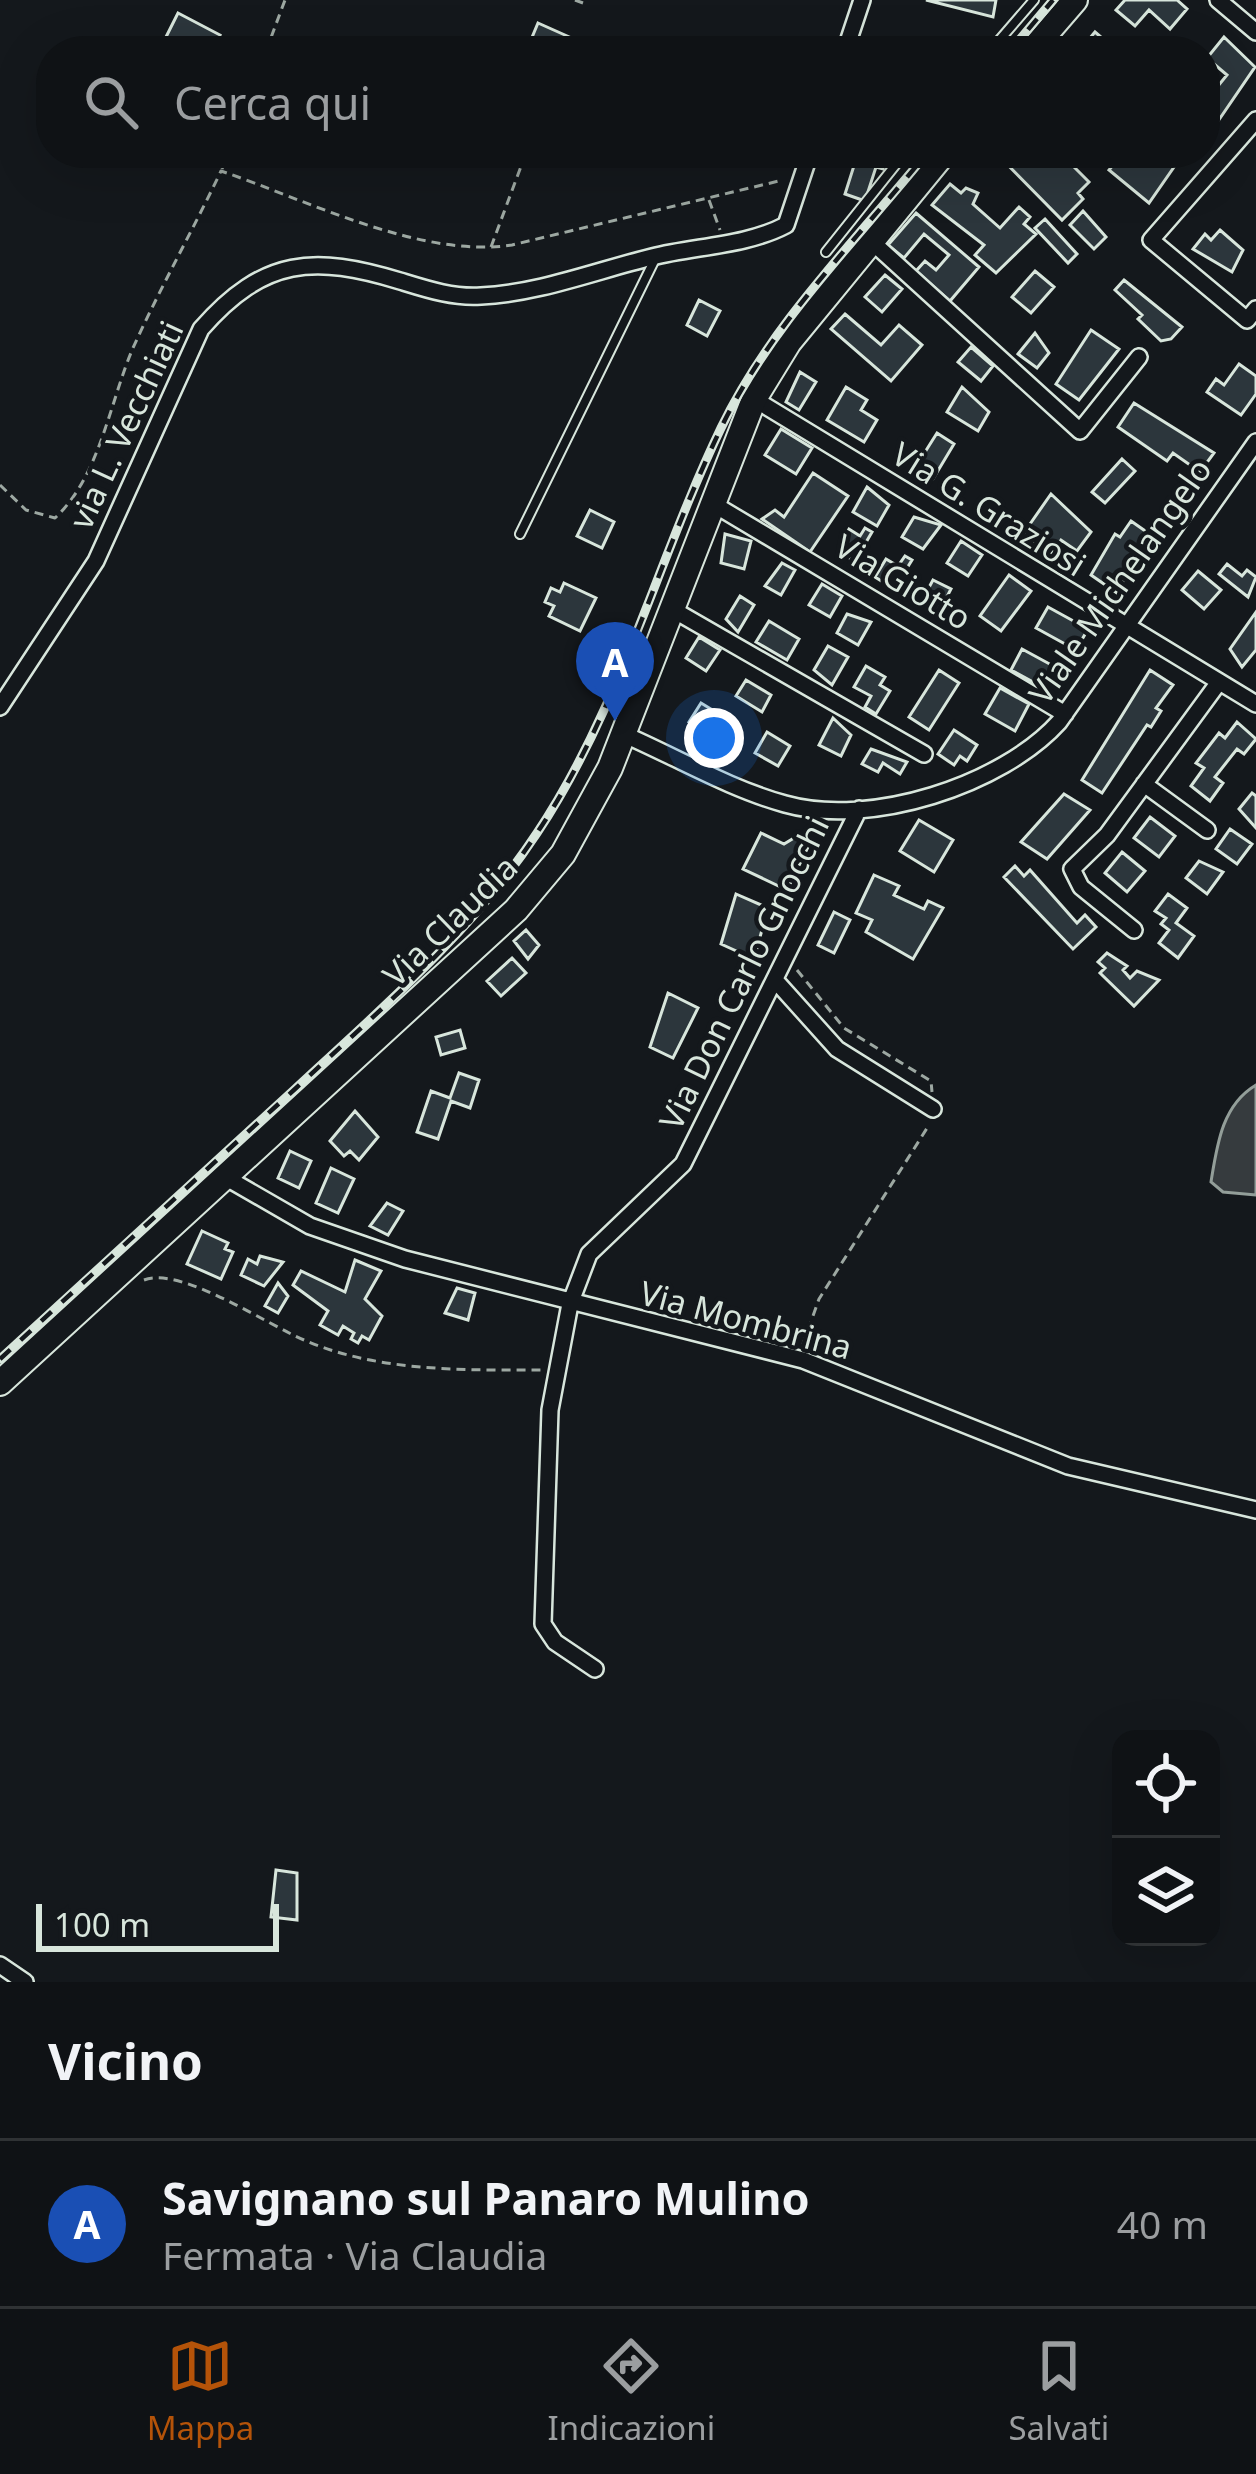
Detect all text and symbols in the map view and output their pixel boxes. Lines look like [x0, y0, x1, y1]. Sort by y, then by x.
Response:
search box [36, 36, 1220, 168]
icon: search [78, 69, 144, 135]
text: Cerca qui [174, 72, 371, 133]
street label: via L. Vecchiati [58, 314, 193, 536]
street label: Via G. Graziosi [884, 431, 1095, 586]
street label: Viale Michelangelo [1018, 449, 1221, 713]
street label: Via Giotto [827, 523, 980, 640]
pin: A [576, 622, 654, 721]
your location [684, 708, 744, 768]
street label: Via Don Carlo Gnocchi [648, 809, 839, 1137]
street label: Via Claudia [373, 845, 527, 996]
street label: Via Mombrina [635, 1270, 857, 1369]
map controls [1112, 1730, 1220, 1946]
button: locate [1112, 1730, 1220, 1838]
button: layers [1112, 1838, 1220, 1946]
scale bar [36, 1898, 279, 1951]
text: 100 m [54, 1902, 150, 1947]
text: Vicino [48, 2025, 203, 2095]
text: Savignano sul Panaro Mulino [162, 2167, 810, 2228]
text: A [74, 2197, 101, 2250]
text: 40 m [1117, 2197, 1208, 2250]
text: Fermata · Via Claudia [162, 2228, 547, 2281]
tab: Mappa [147, 2333, 254, 2450]
tab: Indicazioni [548, 2333, 715, 2450]
tab: Salvati [1008, 2333, 1109, 2450]

